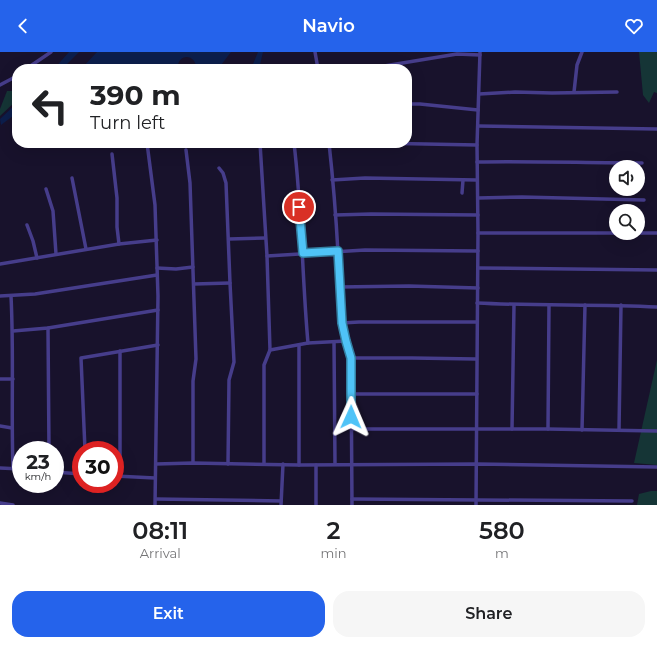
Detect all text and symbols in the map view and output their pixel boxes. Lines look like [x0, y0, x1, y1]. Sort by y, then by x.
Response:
icon: back [12, 15, 34, 37]
text: Navio [302, 15, 355, 37]
icon: heart [623, 15, 645, 37]
text: 390 m [90, 78, 181, 112]
icon: left [24, 80, 76, 132]
text: Turn left [90, 112, 165, 134]
map controls [609, 160, 645, 240]
button: sound [609, 160, 645, 196]
pin [282, 190, 316, 224]
icon: arrive [288, 196, 310, 218]
button: search [609, 204, 645, 240]
position arrow [330, 396, 372, 438]
speed limit sign: 30 [72, 441, 124, 493]
text: 23 [26, 450, 50, 474]
text: km/h [25, 470, 51, 483]
text: 08:11 [132, 516, 188, 545]
text: 2 [327, 516, 341, 545]
text: 580 [479, 516, 525, 545]
text: Arrival [140, 545, 181, 561]
text: min [321, 545, 347, 561]
text: m [495, 545, 509, 561]
button: Exit [12, 591, 325, 637]
button: Share [333, 591, 645, 637]

